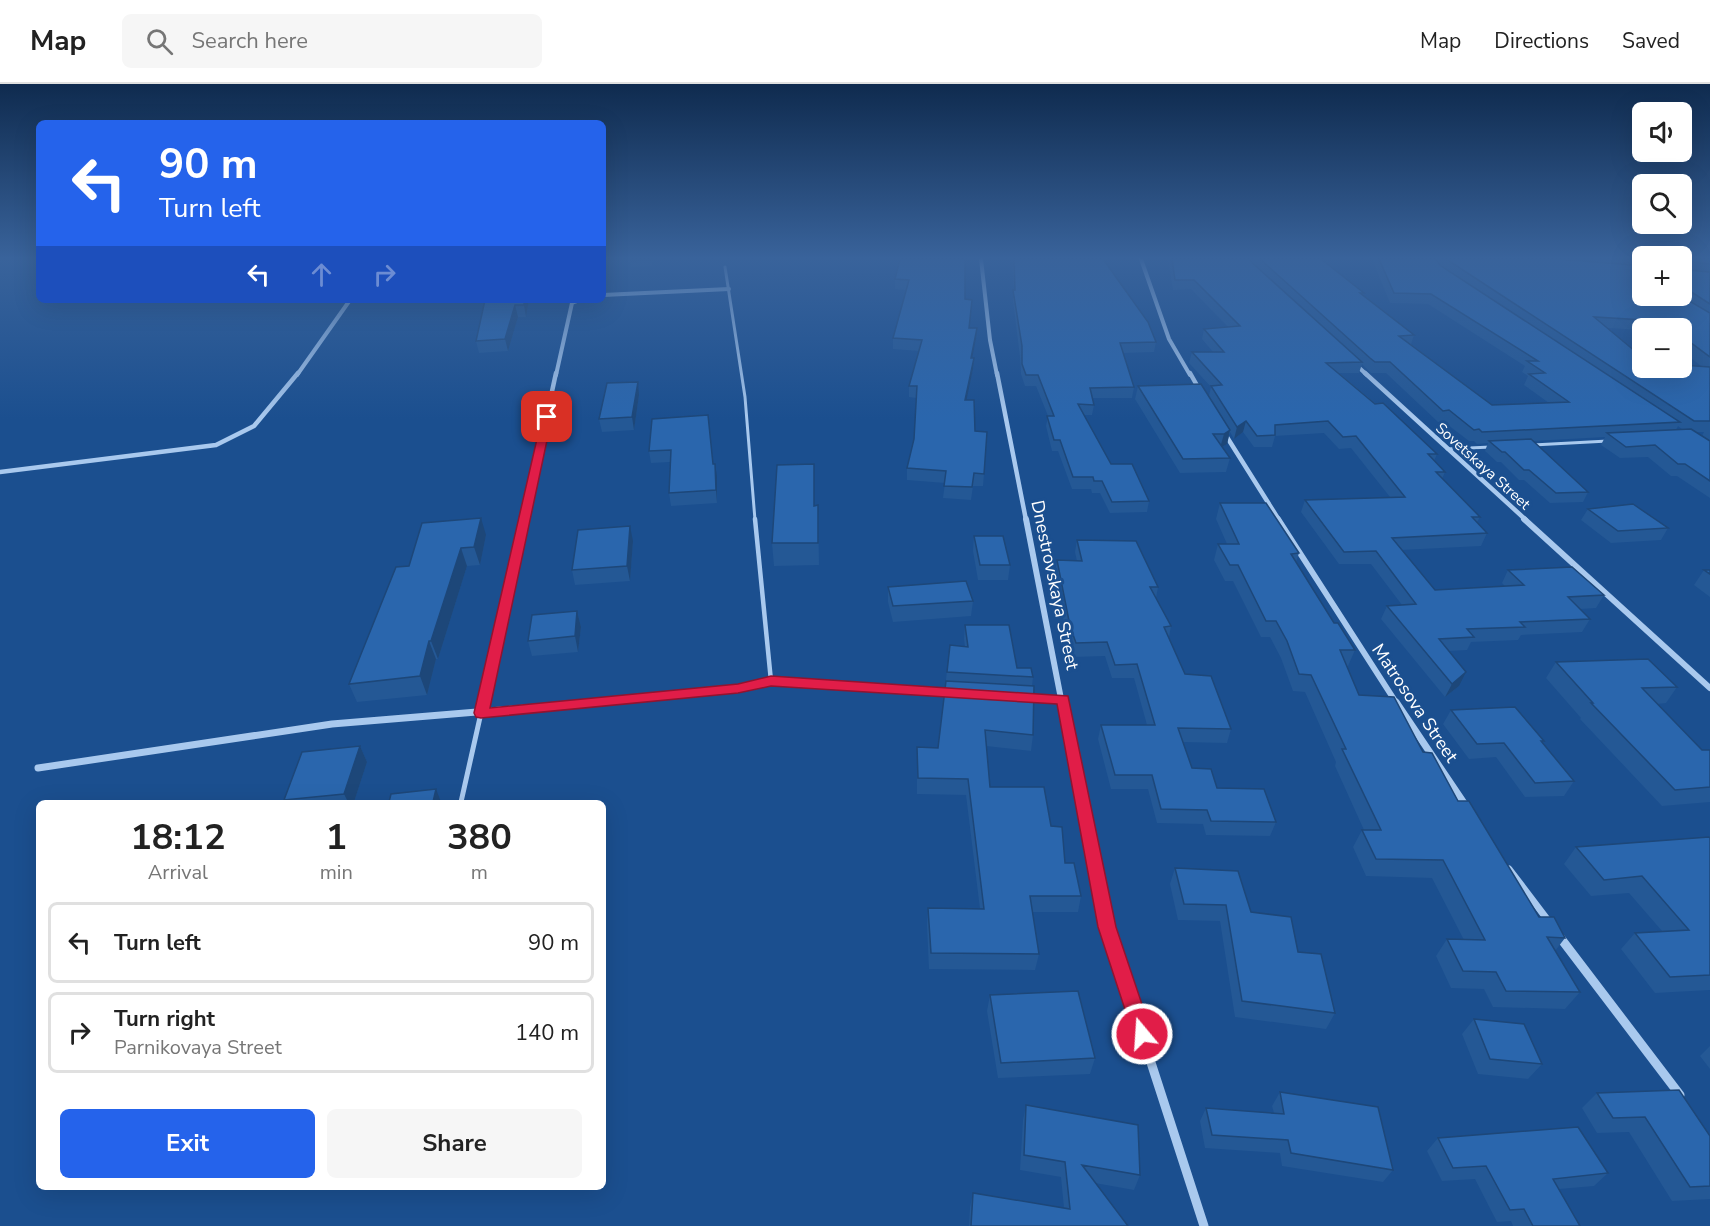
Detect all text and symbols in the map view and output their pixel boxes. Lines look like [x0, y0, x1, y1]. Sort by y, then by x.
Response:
search box [122, 14, 542, 68]
text: Map [30, 22, 86, 60]
icon: search [143, 25, 176, 58]
text: Search here [191, 26, 308, 56]
text: Map [1420, 27, 1461, 55]
text: Directions [1494, 27, 1589, 55]
text: Saved [1622, 27, 1680, 55]
map controls [1632, 102, 1692, 378]
button: sound [1632, 102, 1692, 162]
text: 90 m [159, 136, 258, 193]
icon: left [60, 144, 138, 222]
button: search [1632, 174, 1692, 234]
text: Turn left [159, 190, 260, 227]
button: + [1632, 246, 1692, 306]
icon: left [242, 258, 275, 291]
icon: ahead [305, 258, 338, 291]
icon: right [368, 258, 401, 291]
button: − [1632, 318, 1692, 378]
pin [521, 391, 572, 442]
icon: arrive [530, 400, 563, 433]
street label: Sovetskaya Street [1431, 418, 1535, 514]
street label: Dnestrovskaya Street [1025, 498, 1085, 673]
street label: Matrosova Street [1366, 639, 1464, 768]
text: 18:12 [130, 813, 226, 862]
text: 1 [325, 813, 347, 862]
text: 380 [447, 813, 512, 862]
text: Arrival [148, 859, 208, 886]
text: min [320, 859, 353, 886]
text: m [471, 859, 488, 886]
icon: left [63, 926, 96, 959]
text: Turn left [114, 928, 201, 958]
text: 90 m [528, 928, 579, 958]
position arrow [1110, 1002, 1174, 1066]
text: Turn right [114, 1004, 215, 1034]
icon: right [63, 1016, 96, 1049]
text: 140 m [515, 1018, 579, 1048]
text: Parnikovaya Street [114, 1034, 282, 1061]
button: Exit [60, 1109, 315, 1178]
button: Share [327, 1109, 582, 1178]

